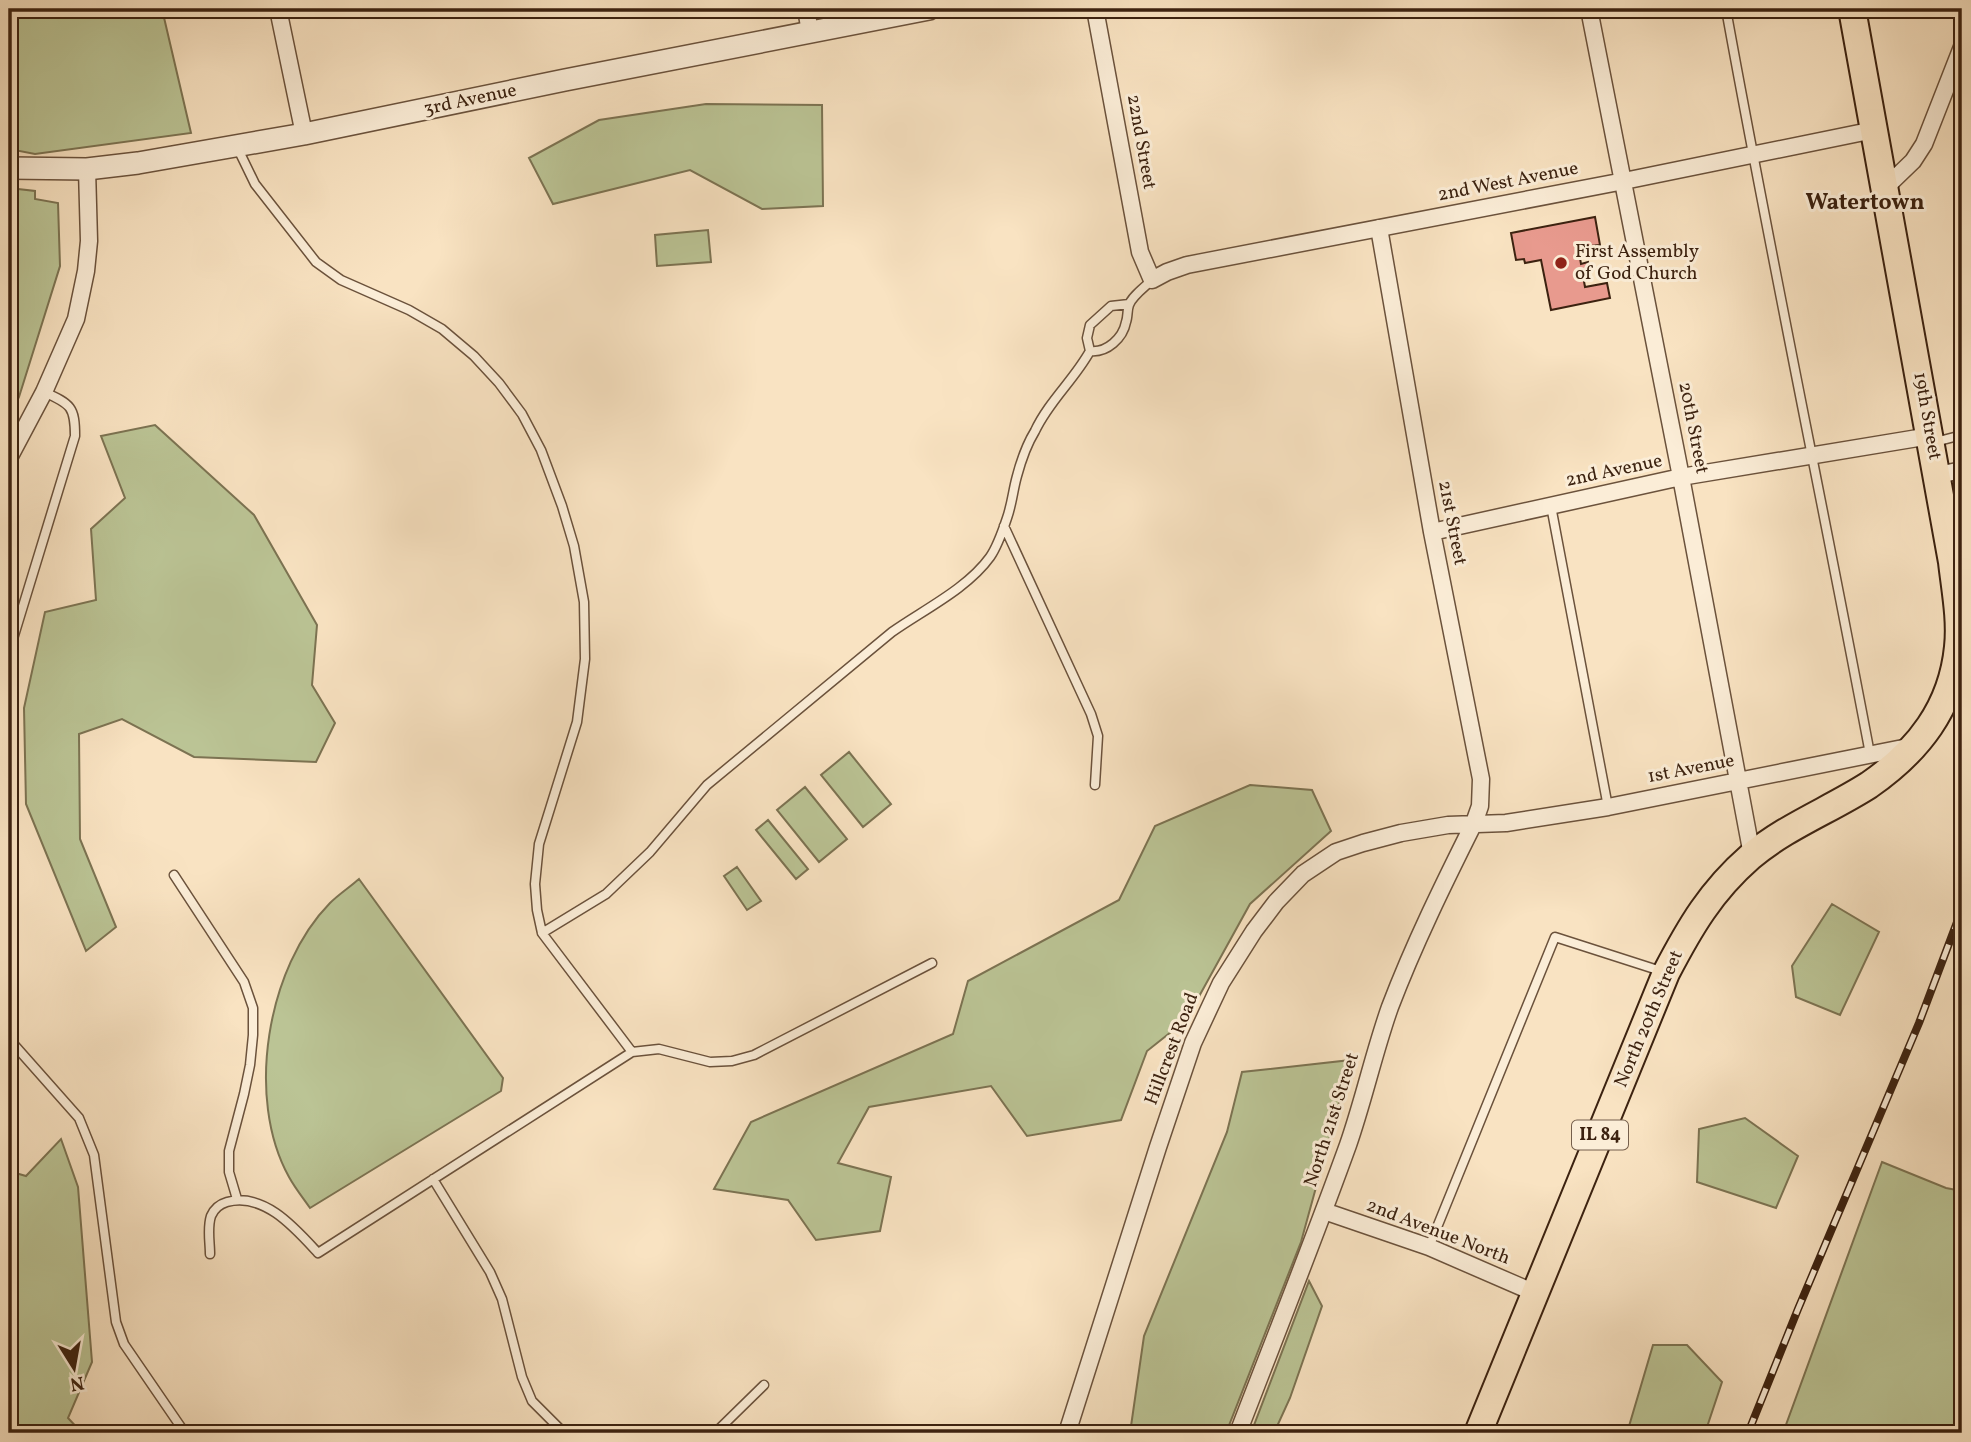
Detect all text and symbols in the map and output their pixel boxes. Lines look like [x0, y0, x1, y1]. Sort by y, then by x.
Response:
street label: 3rd Avenue [421, 77, 519, 123]
street label: 22nd Street [1120, 92, 1162, 192]
street label: 2nd West Avenue [1435, 156, 1581, 208]
district label: Watertown [1805, 187, 1925, 219]
place label: First Assembly of God Church [1575, 239, 1699, 287]
marker: First Assembly of God Church [1553, 255, 1569, 271]
street label: 19th Street [1906, 370, 1948, 462]
street label: 20th Street [1671, 380, 1715, 476]
street label: 2nd Avenue [1563, 448, 1665, 494]
street label: 21st Street [1431, 478, 1473, 568]
street label: 1st Avenue [1645, 748, 1737, 790]
street label: North 20th Street [1608, 946, 1690, 1092]
street label: Hillcrest Road [1139, 989, 1205, 1109]
street label: North 21st Street [1298, 1049, 1366, 1191]
road number: IL 84 [1572, 1120, 1628, 1150]
street label: 2nd Avenue North [1362, 1193, 1514, 1271]
north arrow [38, 1334, 108, 1404]
text: N [67, 1369, 86, 1397]

